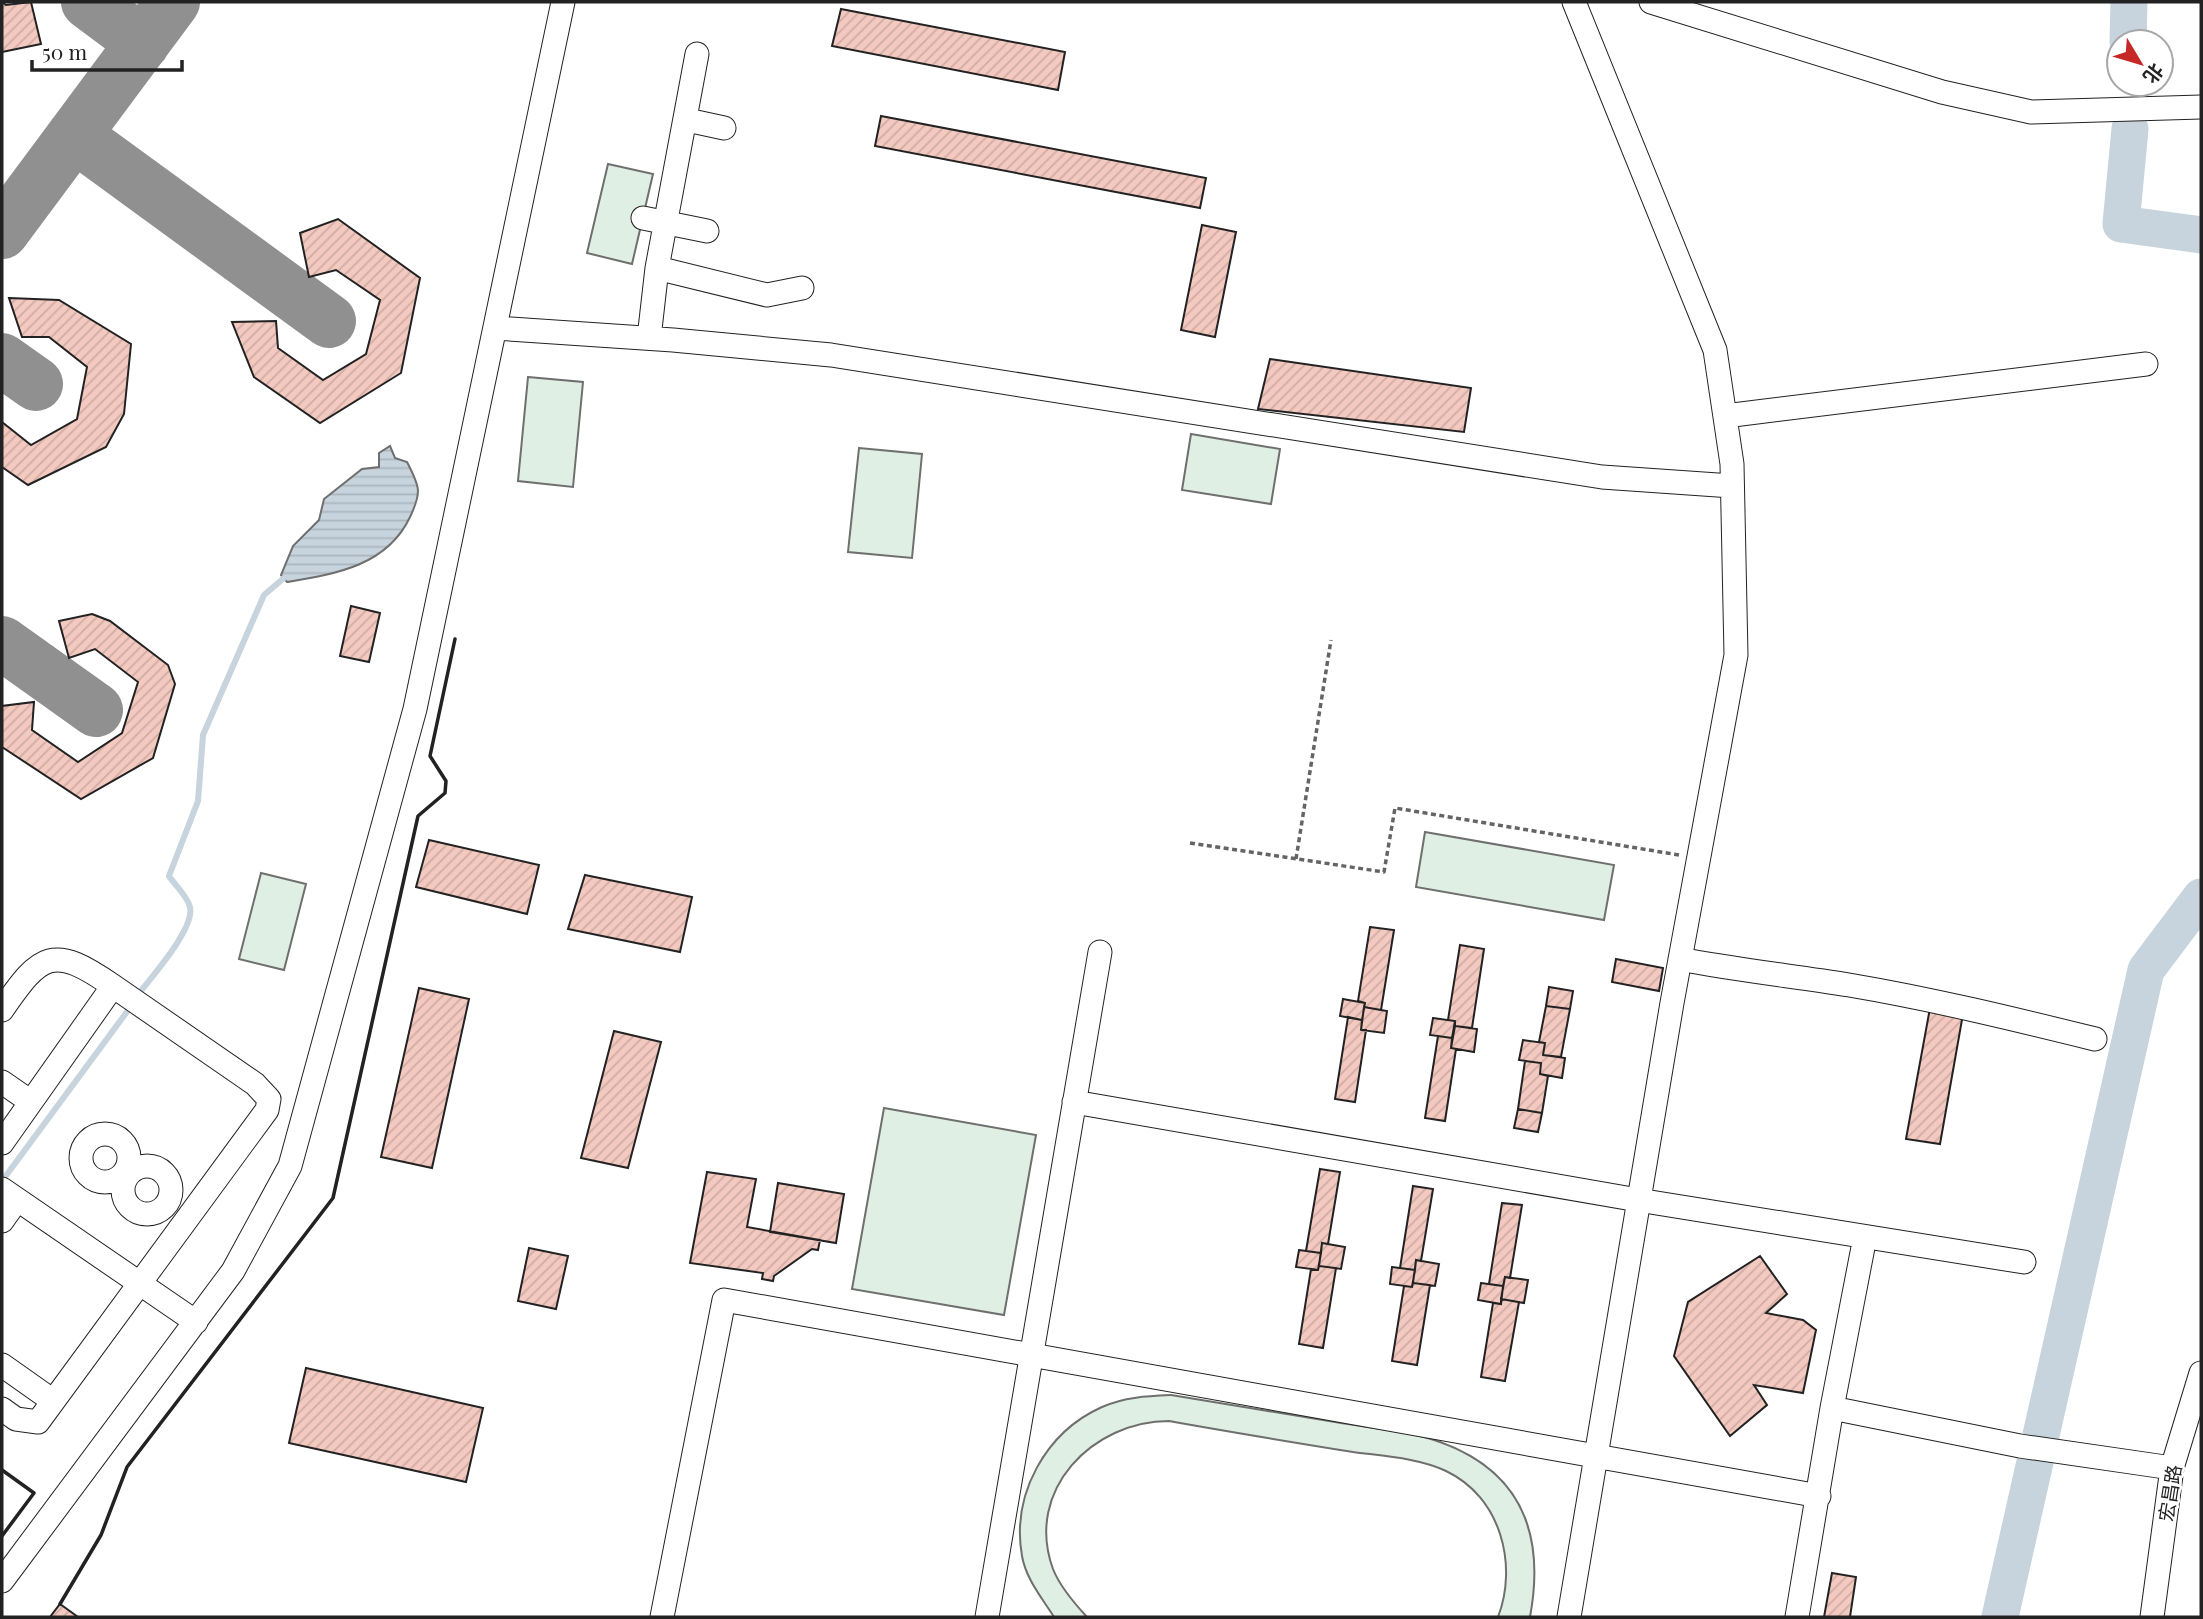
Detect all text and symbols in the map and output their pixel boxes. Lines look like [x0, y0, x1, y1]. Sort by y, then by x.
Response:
scale bar [32, 28, 182, 72]
north arrow [2105, 28, 2175, 98]
text: 50 m [42, 37, 88, 65]
text: 北 [2138, 59, 2170, 90]
street label: 宏昌路 [2152, 1463, 2186, 1523]

